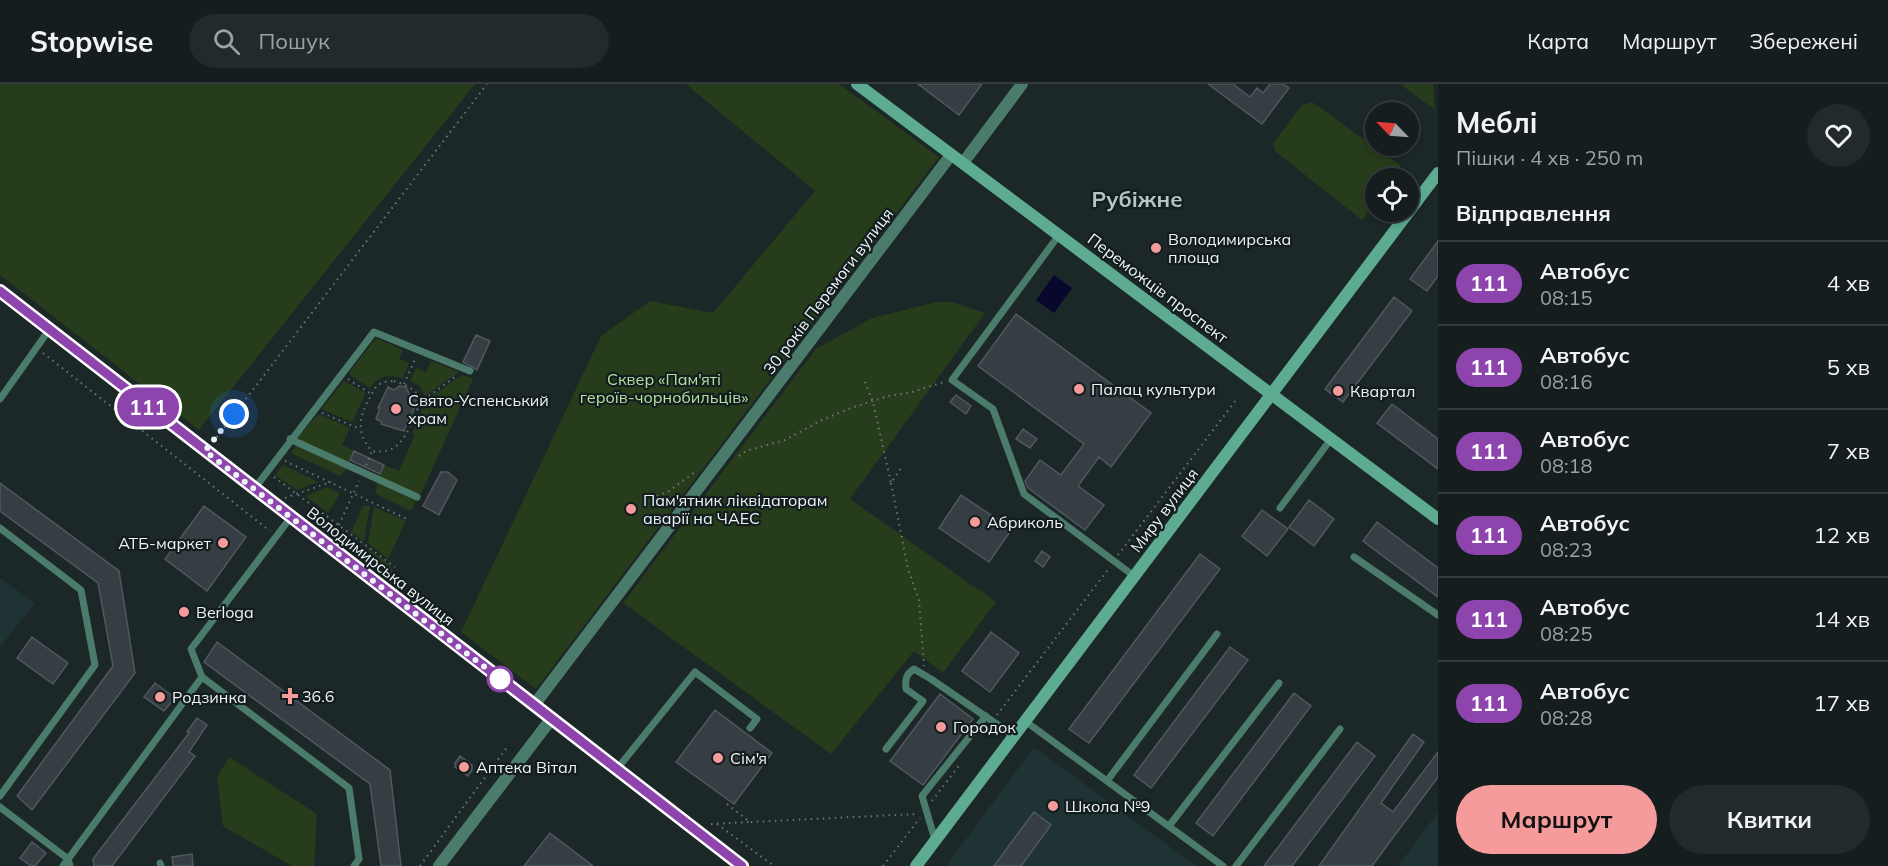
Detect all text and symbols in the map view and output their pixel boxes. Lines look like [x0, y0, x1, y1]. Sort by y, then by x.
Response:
search box [189, 14, 609, 68]
text: Stopwise [30, 24, 153, 59]
icon: search [210, 25, 243, 58]
text: Пошук [258, 27, 330, 55]
text: Карта [1527, 28, 1589, 54]
text: Маршрут [1622, 28, 1717, 54]
text: Збережені [1750, 28, 1858, 54]
north arrow [1365, 102, 1419, 156]
map controls [1365, 102, 1419, 222]
button: heart [1807, 104, 1870, 167]
text: Меблі [1456, 105, 1538, 140]
text: Пішки · 4 хв · 250 m [1456, 145, 1643, 170]
button: locate [1365, 168, 1419, 222]
district label: Рубіжне [1092, 185, 1183, 213]
text: Відправлення [1456, 199, 1611, 227]
street label: 30 років Перемоги вулиця [759, 204, 897, 378]
street label: Переможців проспект [1084, 229, 1233, 348]
place label: Володимирська площа [1168, 229, 1291, 267]
marker: Володимирська площа [1149, 241, 1163, 255]
text: Автобус [1540, 257, 1630, 285]
text: 4 хв [1827, 269, 1870, 297]
text: 111 [1470, 270, 1508, 296]
text: 08:15 [1540, 285, 1593, 310]
text: Автобус [1540, 341, 1630, 369]
text: 5 хв [1827, 353, 1870, 381]
text: 111 [1470, 354, 1508, 380]
park label: Сквер «Пам'яті героїв-чорнобильців» [580, 369, 748, 407]
text: 08:16 [1540, 369, 1593, 394]
place label: Палац культури [1091, 379, 1216, 399]
place label: Квартал [1350, 381, 1415, 401]
marker: Палац культури [1072, 382, 1086, 396]
marker: Квартал [1331, 384, 1345, 398]
line badge: 111 [114, 388, 182, 426]
place label: Свято-Успенський храм [408, 390, 549, 428]
text: 111 [129, 394, 167, 420]
your location [219, 399, 249, 429]
marker: Свято-Успенський храм [389, 402, 403, 416]
text: Автобус [1540, 425, 1630, 453]
text: 7 хв [1827, 437, 1870, 465]
text: 111 [1470, 438, 1508, 464]
text: 08:18 [1540, 453, 1593, 478]
street label: Миру вулиця [1126, 464, 1202, 556]
place label: Пам'ятник ліквідаторам аварії на ЧАЕС [643, 490, 828, 528]
street label: Володимирська вулиця [303, 502, 459, 630]
marker: Пам'ятник ліквідаторам аварії на ЧАЕС [624, 502, 638, 516]
text: Автобус [1540, 509, 1630, 537]
place label: Абриколь [987, 512, 1063, 532]
marker: Абриколь [968, 515, 982, 529]
text: 12 хв [1814, 521, 1870, 549]
text: 111 [1470, 522, 1508, 548]
place label: АТБ-маркет [118, 533, 212, 553]
marker: АТБ-маркет [216, 536, 230, 550]
text: 08:23 [1540, 537, 1593, 562]
text: Автобус [1540, 593, 1630, 621]
place label: Berloga [196, 602, 254, 622]
marker: Berloga [177, 605, 191, 619]
text: 14 хв [1814, 605, 1870, 633]
text: 111 [1470, 606, 1508, 632]
text: 08:25 [1540, 621, 1593, 646]
unlabelled marker [487, 666, 513, 692]
text: Автобус [1540, 677, 1630, 705]
place label: 36.6 [302, 686, 334, 706]
place label: Родзинка [172, 687, 247, 707]
marker: 36.6 [283, 689, 297, 703]
text: 17 хв [1814, 689, 1870, 717]
marker: Родзинка [153, 690, 167, 704]
text: 111 [1470, 690, 1508, 716]
text: 08:28 [1540, 705, 1593, 730]
place label: Городок [953, 717, 1016, 737]
marker: Городок [934, 720, 948, 734]
place label: Сім'я [730, 748, 767, 768]
marker: Сім'я [711, 751, 725, 765]
place label: Аптека Вітал [476, 757, 577, 777]
marker: Аптека Вітал [457, 760, 471, 774]
button: Маршрут [1456, 785, 1657, 854]
button: Квитки [1669, 785, 1870, 854]
place label: Школа №9 [1065, 796, 1150, 816]
marker: Школа №9 [1046, 799, 1060, 813]

